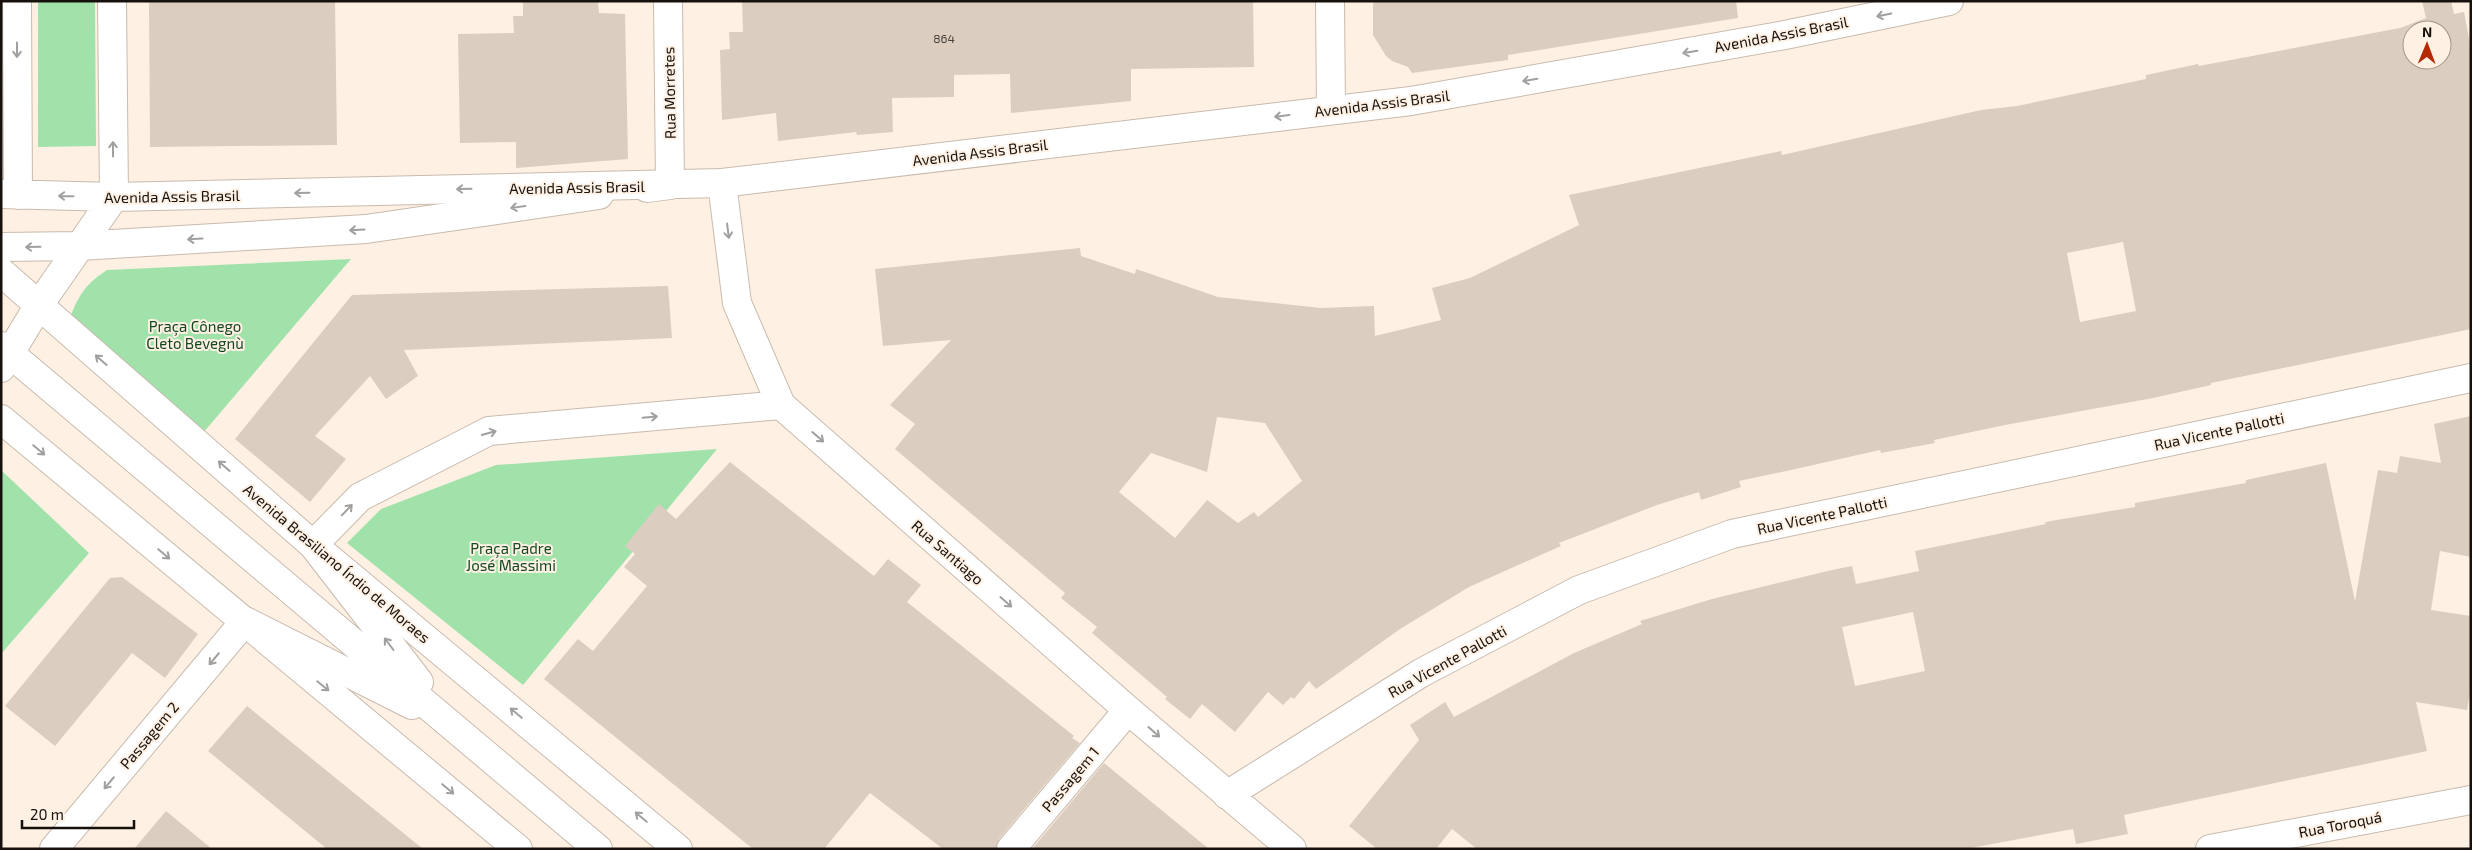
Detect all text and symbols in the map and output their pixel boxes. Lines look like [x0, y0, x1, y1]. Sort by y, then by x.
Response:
one-way arrow [1876, 10, 1892, 20]
street label: Avenida Assis Brasil [1713, 12, 1850, 56]
north arrow [2402, 20, 2452, 70]
text: N [2422, 23, 2432, 40]
house number: 864 [933, 31, 955, 45]
one-way arrow [12, 42, 22, 58]
street label: Rua Morretes [659, 47, 679, 139]
one-way arrow [1682, 47, 1698, 57]
one-way arrow [1522, 76, 1538, 86]
street label: Avenida Assis Brasil [1314, 86, 1451, 120]
one-way arrow [1275, 111, 1291, 121]
street label: Avenida Assis Brasil [912, 135, 1049, 169]
one-way arrow [108, 141, 118, 157]
street label: Avenida Assis Brasil [509, 177, 646, 197]
one-way arrow [456, 184, 472, 194]
street label: Avenida Assis Brasil [104, 186, 241, 206]
one-way arrow [294, 188, 310, 198]
one-way arrow [58, 191, 74, 201]
one-way arrow [510, 202, 526, 212]
one-way arrow [723, 223, 733, 239]
one-way arrow [350, 225, 366, 234]
one-way arrow [187, 235, 203, 244]
one-way arrow [25, 242, 42, 252]
park label: Praça Cônego Cleto Bevegnù [146, 317, 244, 352]
one-way arrow [95, 354, 108, 365]
street label: Rua Vicente Pallotti [2152, 408, 2286, 454]
one-way arrow [642, 412, 658, 422]
one-way arrow [481, 428, 497, 437]
one-way arrow [811, 432, 824, 443]
one-way arrow [32, 444, 45, 456]
one-way arrow [217, 461, 230, 472]
street label: Avenida Brasiliano Índio de Moraes [240, 480, 434, 646]
street label: Rua Vicente Pallotti [1755, 492, 1889, 538]
one-way arrow [341, 503, 353, 516]
street label: Rua Santiago [908, 516, 988, 588]
park label: Praça Padre José Massimi [466, 539, 556, 574]
one-way arrow [157, 548, 170, 559]
one-way arrow [999, 597, 1012, 608]
street label: Rua Vicente Pallotti [1385, 621, 1509, 701]
one-way arrow [384, 638, 395, 651]
one-way arrow [208, 652, 219, 665]
one-way arrow [316, 680, 329, 691]
street label: Passagem 2 [116, 698, 182, 772]
one-way arrow [510, 707, 523, 718]
one-way arrow [1148, 727, 1161, 738]
street label: Passagem 1 [1038, 743, 1102, 815]
one-way arrow [104, 776, 115, 789]
one-way arrow [442, 784, 455, 795]
scale bar [22, 798, 135, 830]
text: 20 m [30, 805, 64, 823]
street label: Rua Toroquá [2297, 807, 2383, 841]
one-way arrow [634, 812, 647, 823]

